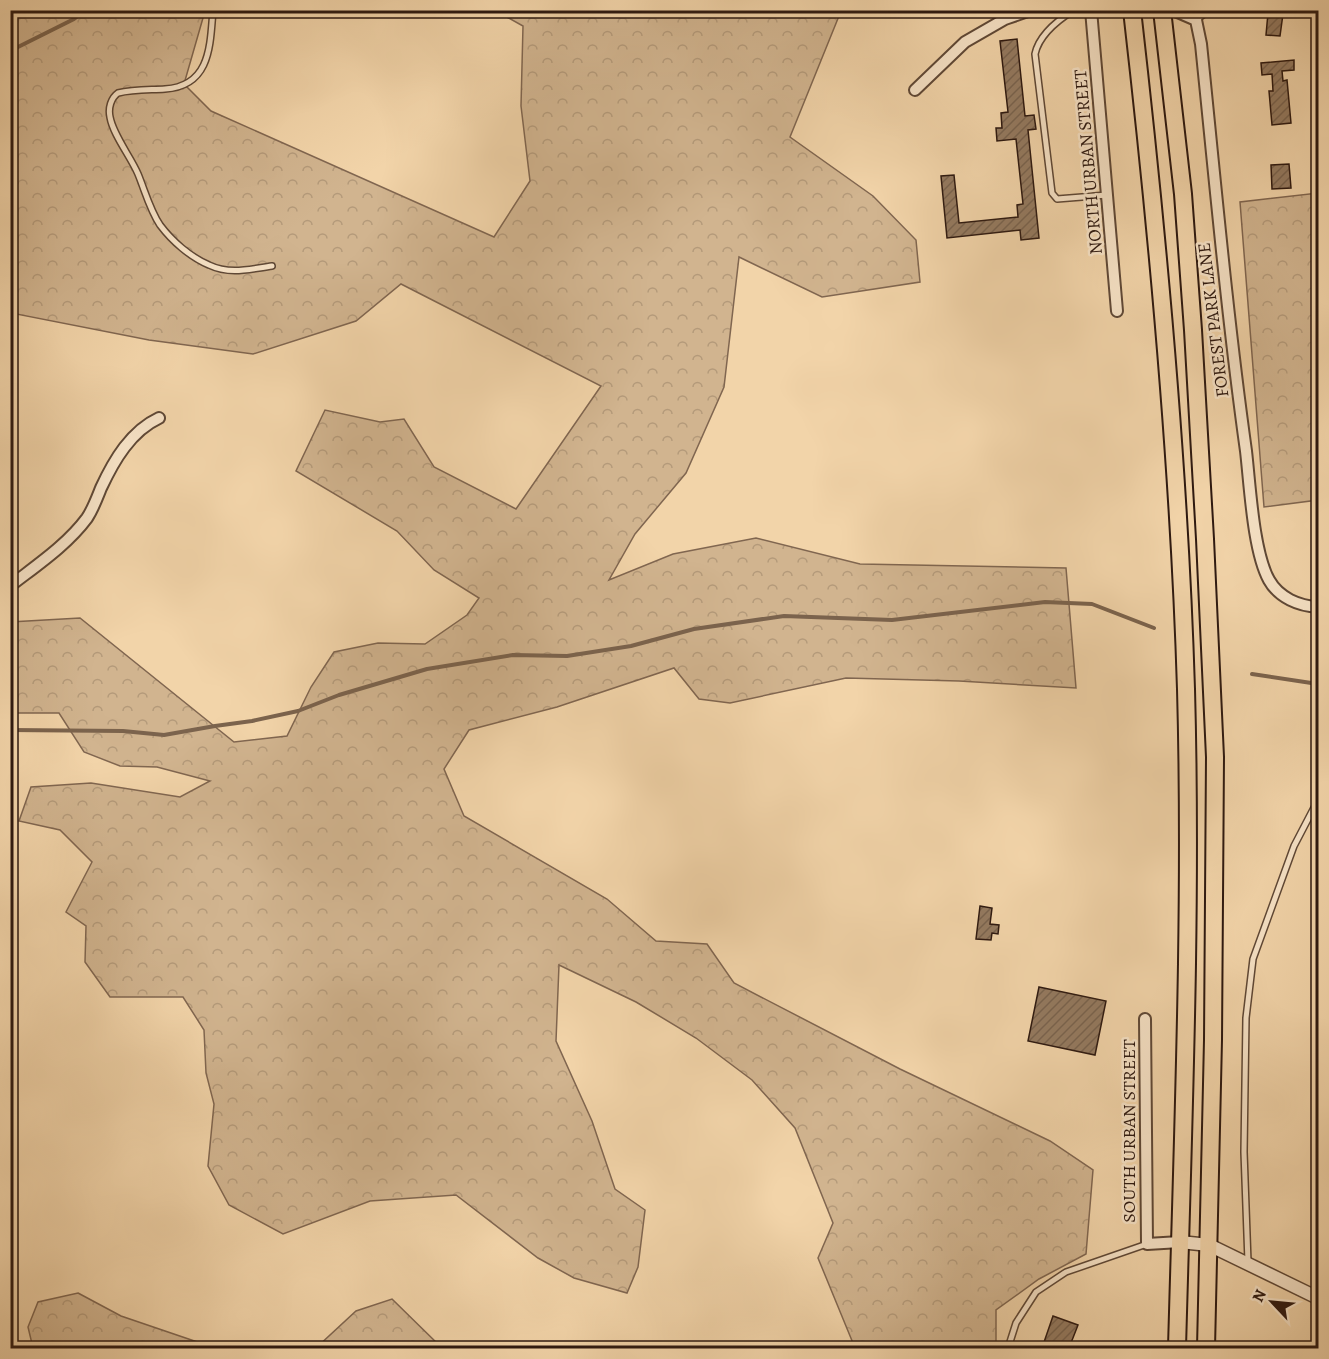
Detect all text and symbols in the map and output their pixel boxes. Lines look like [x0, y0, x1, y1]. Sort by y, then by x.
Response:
street label: NORTH URBAN STREET [1068, 68, 1108, 256]
street label: FOREST PARK LANE [1192, 241, 1234, 399]
street label: SOUTH URBAN STREET [1117, 1039, 1141, 1223]
north arrow [1242, 1272, 1302, 1332]
text: N [1247, 1285, 1272, 1306]

